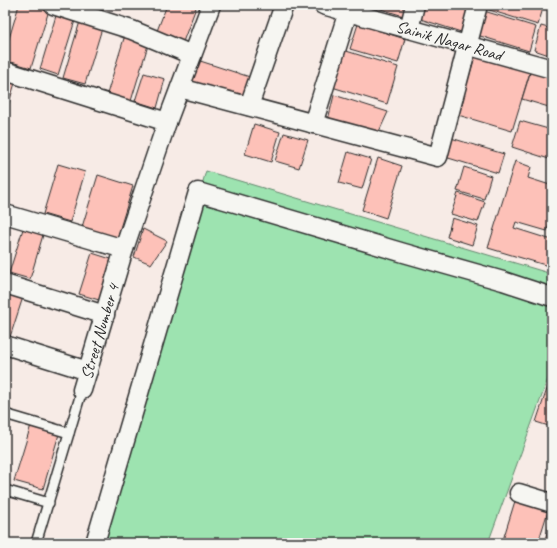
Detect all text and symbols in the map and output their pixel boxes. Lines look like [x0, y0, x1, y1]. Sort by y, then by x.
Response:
street label: Sainik Nagar Road [394, 15, 508, 66]
street label: Street Number 4 [75, 279, 124, 382]

